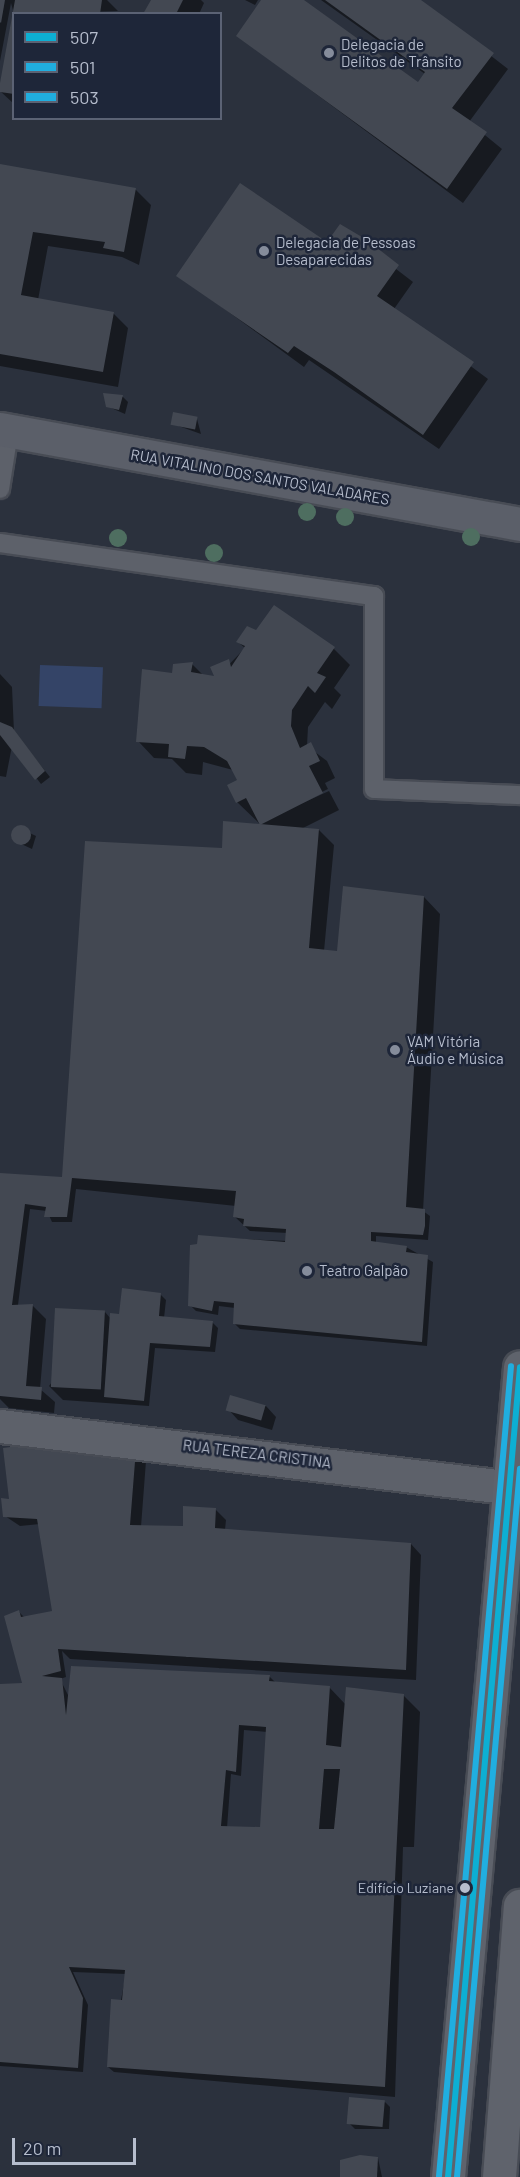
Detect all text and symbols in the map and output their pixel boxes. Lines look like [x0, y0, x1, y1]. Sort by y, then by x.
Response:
legend [12, 12, 222, 120]
text: 507 [70, 26, 98, 48]
place label: Delegacia de Delitos de Trânsito [341, 35, 462, 70]
marker: Delegacia de Delitos de Trânsito [322, 46, 336, 60]
text: 501 [70, 56, 95, 78]
text: 503 [70, 86, 99, 108]
place label: Delegacia de Pessoas Desaparecidas [276, 233, 416, 268]
marker: Delegacia de Pessoas Desaparecidas [257, 244, 271, 258]
street label: RUA VITALINO DOS SANTOS VALADARES [129, 445, 391, 509]
place label: VAM Vitória Áudio e Música [407, 1032, 504, 1067]
marker: VAM Vitória Áudio e Música [388, 1043, 402, 1057]
place label: Teatro Galpão [319, 1262, 408, 1280]
marker: Teatro Galpão [300, 1264, 314, 1278]
street label: RUA TEREZA CRISTINA [182, 1436, 332, 1472]
place label: Edifício Luziane [358, 1880, 454, 1896]
marker: Edifício Luziane [459, 1882, 471, 1894]
scale bar [15, 2126, 140, 2164]
text: 20 m [23, 2137, 61, 2159]

